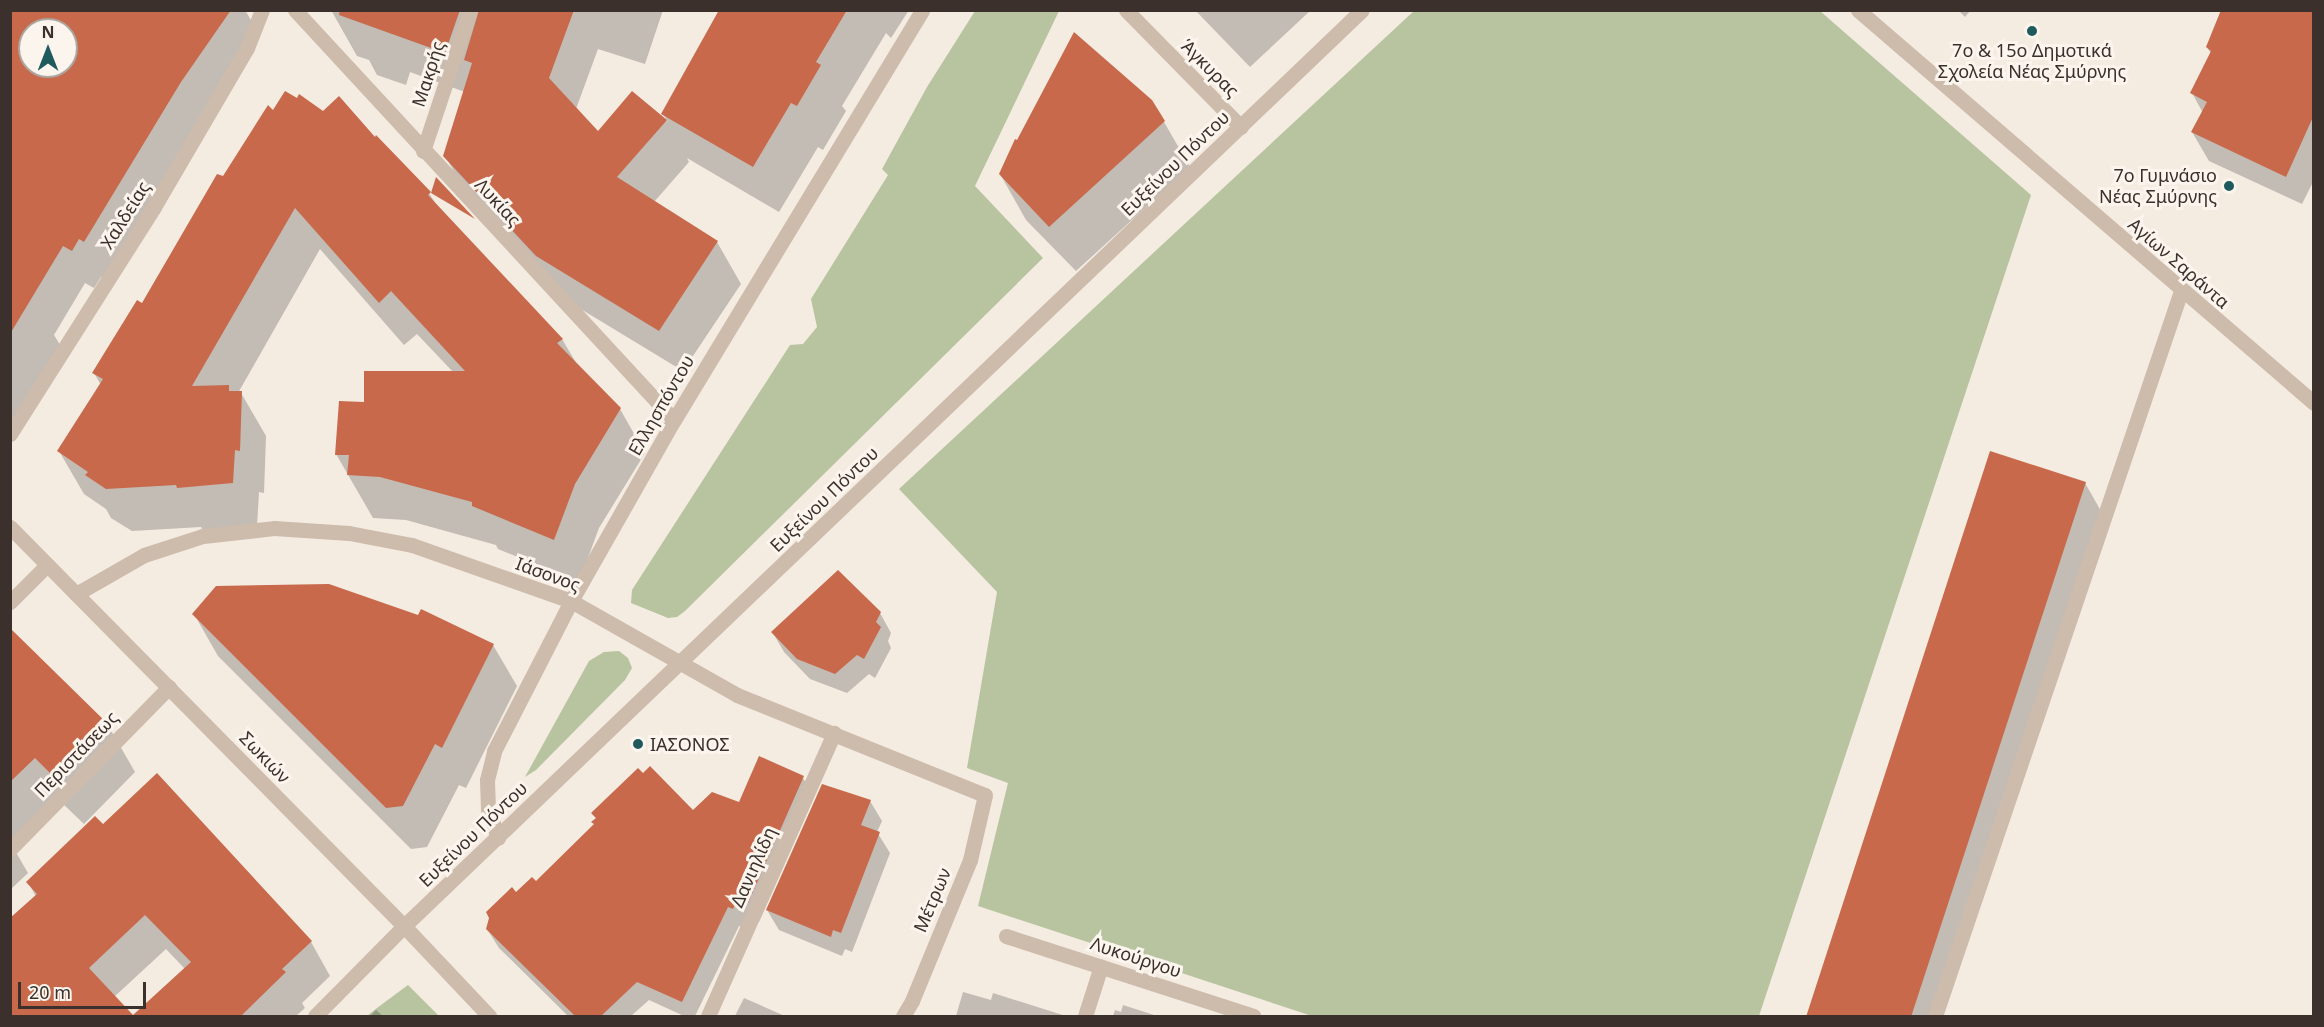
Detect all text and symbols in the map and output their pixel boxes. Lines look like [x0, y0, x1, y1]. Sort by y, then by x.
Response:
north arrow [18, 18, 78, 78]
text: N [41, 21, 55, 43]
marker: 7ο & 15ο Δημοτικά Σχολεία Νέας Σμύρνης [2025, 24, 2039, 38]
street label: Άγκυρας [1177, 35, 1243, 101]
street label: Μακρής [407, 38, 449, 110]
place label: 7ο & 15ο Δημοτικά Σχολεία Νέας Σμύρνης [1938, 40, 2126, 82]
street label: Ευξείνου Πόντου [1116, 106, 1234, 220]
place label: 7ο Γυμνάσιο Νέας Σμύρνης [2099, 165, 2217, 207]
street label: Λυκίας [471, 174, 525, 230]
street label: Χαλδείας [96, 177, 154, 253]
marker: 7ο Γυμνάσιο Νέας Σμύρνης [2222, 179, 2236, 193]
street label: Αγίων Σαράντα [2124, 213, 2234, 313]
street label: Ελλησπόντου [624, 351, 698, 459]
street label: Ευξείνου Πόντου [765, 442, 883, 556]
street label: Ιάσονος [513, 552, 583, 596]
street label: Περιστάσεως [30, 707, 122, 801]
street label: Σωκιών [235, 727, 295, 787]
place label: ΙΑΣΟΝΟΣ [650, 733, 730, 755]
marker: ΙΑΣΟΝΟΣ [631, 737, 645, 751]
street label: Ευξείνου Πόντου [414, 777, 532, 891]
street label: Δανιηλίδη [726, 824, 780, 910]
street label: Μέτρων [909, 865, 955, 935]
street label: Λυκούργου [1088, 932, 1184, 982]
scale bar [21, 970, 148, 1008]
text: 20 m [29, 980, 71, 1004]

